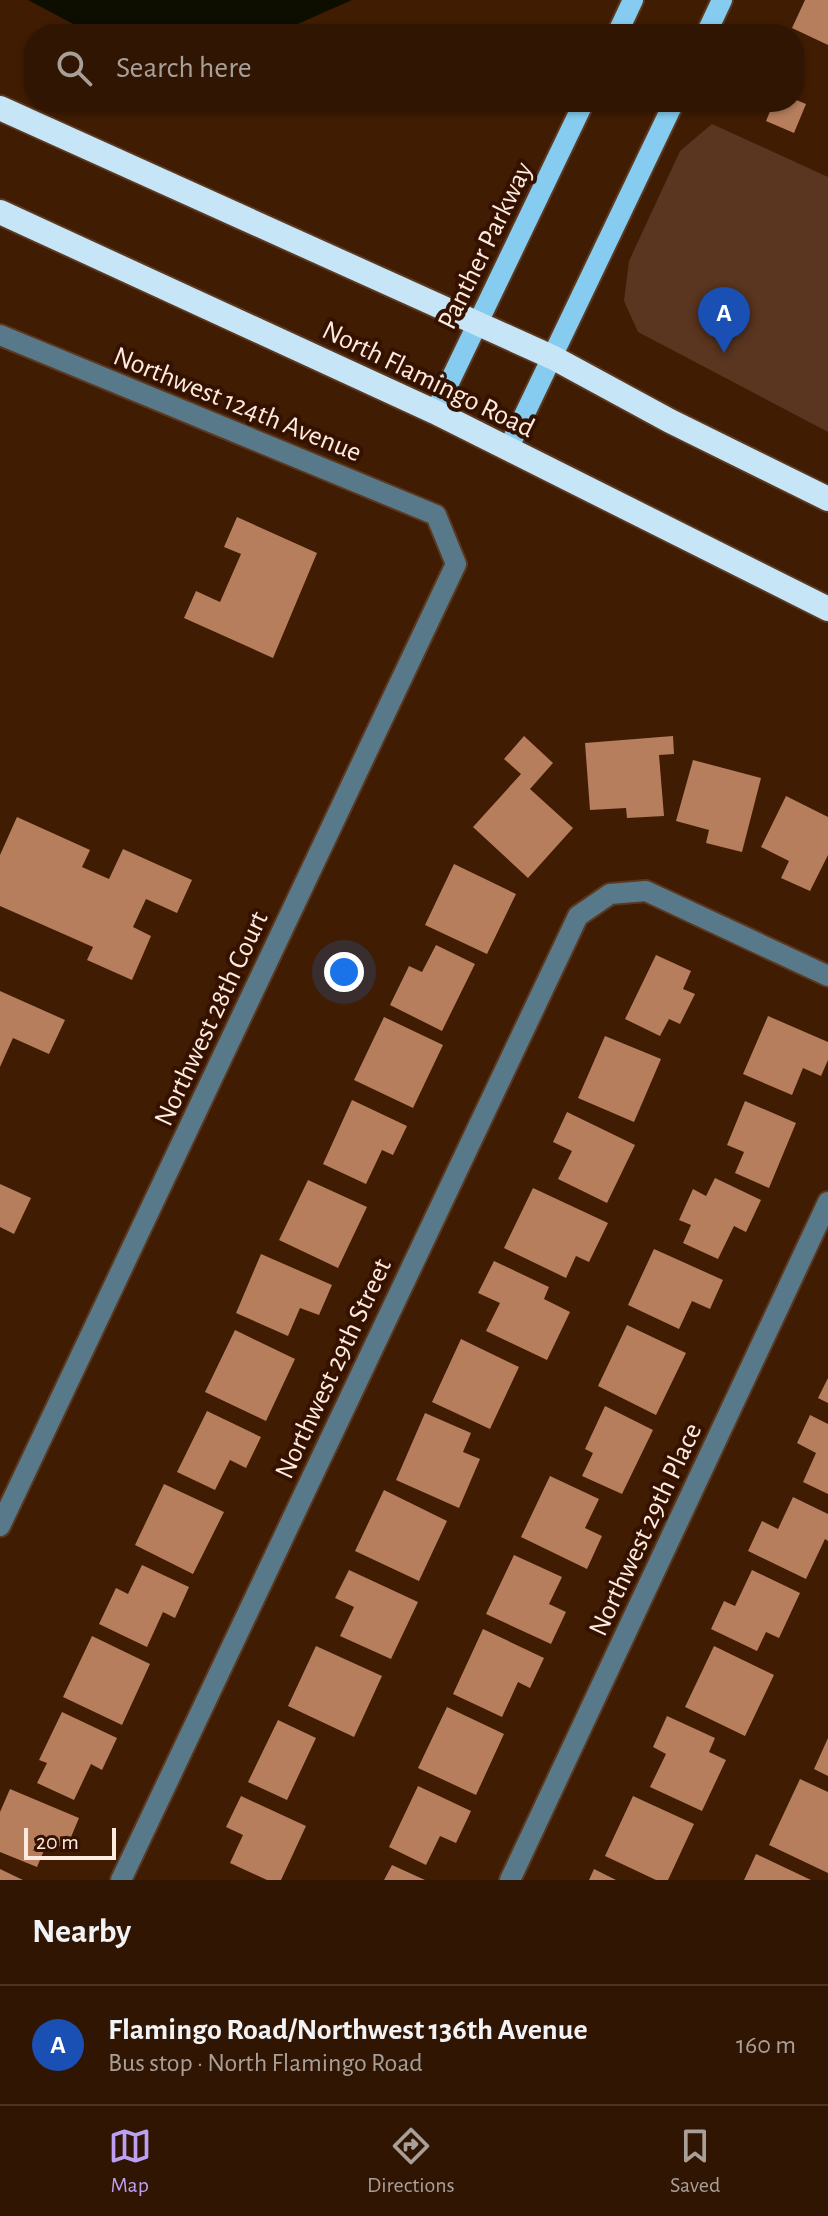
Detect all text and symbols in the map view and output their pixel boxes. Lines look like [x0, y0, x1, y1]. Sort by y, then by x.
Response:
search box [24, 24, 804, 112]
icon: search [52, 46, 96, 90]
text: Search here [116, 53, 252, 83]
street label: Panther Parkway [433, 158, 538, 334]
pin: A [698, 287, 750, 353]
street label: North Flamingo Road [318, 316, 539, 443]
street label: Northwest 124th Avenue [109, 342, 365, 467]
street label: Northwest 28th Court [150, 907, 274, 1130]
your location [324, 952, 364, 992]
street label: Northwest 29th Street [271, 1254, 397, 1483]
street label: Northwest 29th Place [584, 1419, 707, 1641]
scale bar [24, 1824, 116, 1860]
text: 20 m [36, 1831, 79, 1853]
text: Nearby [32, 1915, 131, 1949]
text: Flamingo Road/Northwest 136th Avenue [108, 2015, 588, 2045]
text: A [50, 2032, 66, 2058]
text: 160 m [736, 2032, 796, 2058]
text: Bus stop · North Flamingo Road [108, 2050, 423, 2076]
tab: Map [108, 2124, 152, 2198]
tab: Directions [367, 2124, 455, 2198]
tab: Saved [670, 2124, 720, 2198]

